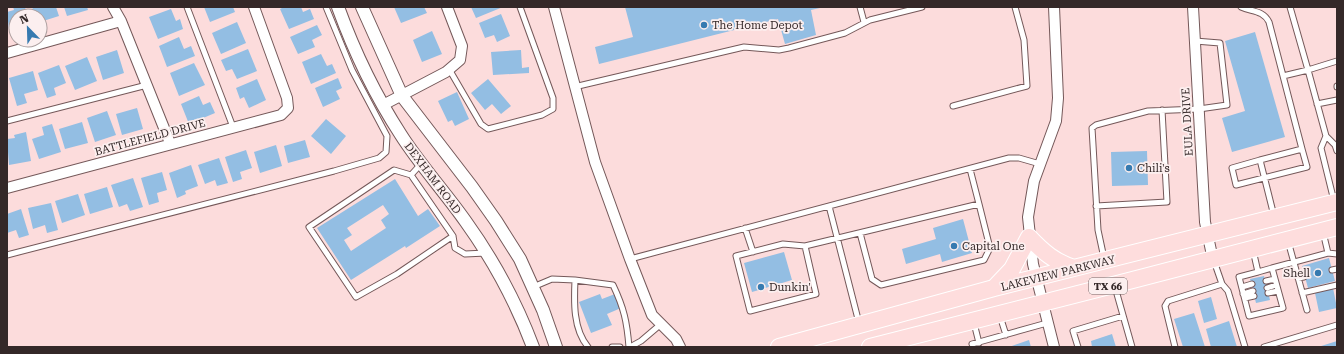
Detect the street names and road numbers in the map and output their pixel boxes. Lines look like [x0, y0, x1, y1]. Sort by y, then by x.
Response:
street label: EULA DRIVE [1179, 88, 1196, 156]
street label: BATTLEFIELD DRIVE [93, 116, 207, 159]
street label: DEXHAM ROAD [402, 140, 464, 217]
street label: LAKEVIEW PARKWAY [999, 253, 1117, 294]
road number: TX 66 [1089, 278, 1127, 294]

